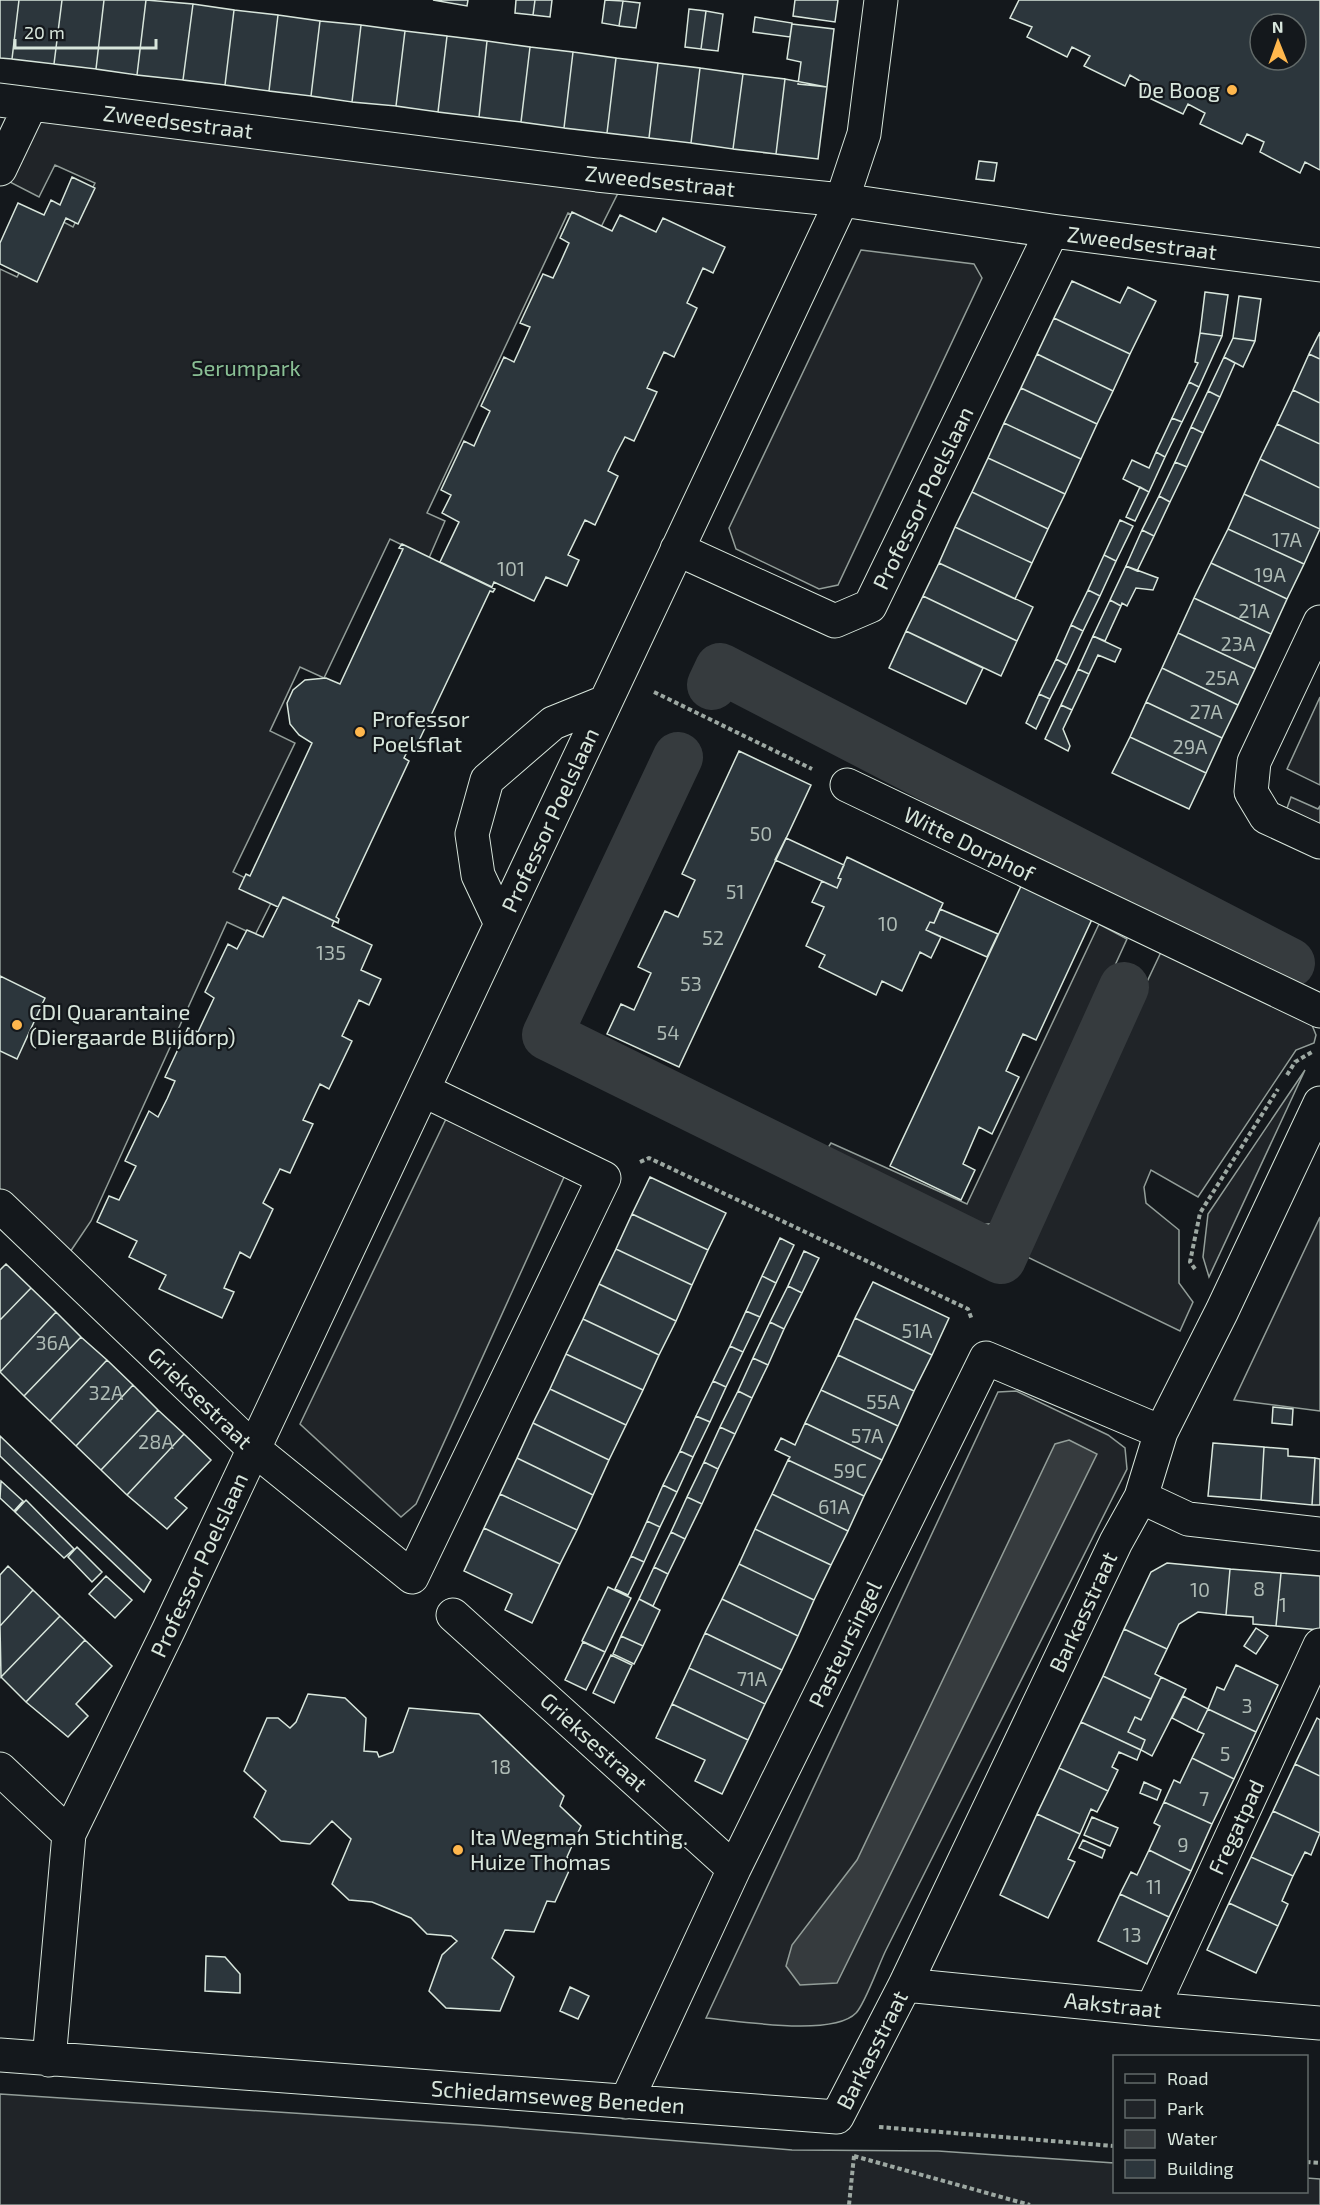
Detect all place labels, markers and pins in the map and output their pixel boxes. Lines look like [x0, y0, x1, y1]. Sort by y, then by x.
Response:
place label: De Boog [1138, 76, 1220, 102]
marker: De Boog [1225, 83, 1239, 97]
place label: Professor Poelsflat [372, 705, 470, 756]
marker: Professor Poelsflat [353, 725, 367, 739]
place label: CDI Quarantaine (Diergaarde Blijdorp) [29, 998, 236, 1050]
marker: CDI Quarantaine (Diergaarde Blijdorp) [10, 1018, 24, 1032]
place label: Ita Wegman Stichting. Huize Thomas [470, 1823, 688, 1874]
marker: Ita Wegman Stichting. Huize Thomas [451, 1843, 465, 1857]

